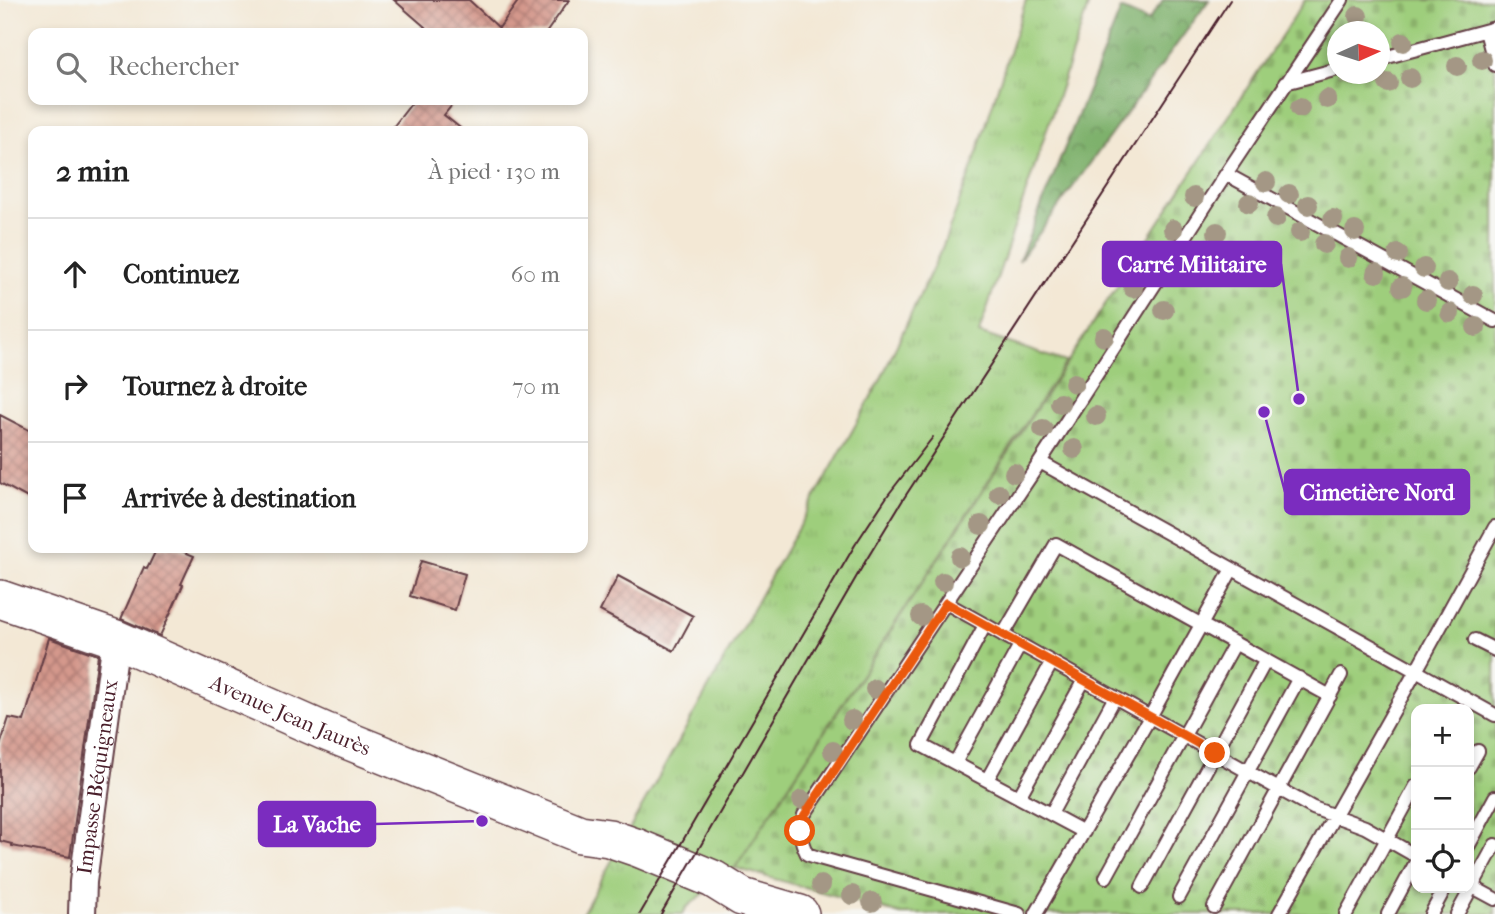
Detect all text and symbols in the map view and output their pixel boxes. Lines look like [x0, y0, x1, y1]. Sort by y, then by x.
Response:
north arrow [1327, 21, 1390, 84]
search box [28, 28, 588, 105]
icon: search [52, 48, 90, 86]
text: Rechercher [108, 51, 239, 82]
text: 2 min [56, 154, 129, 189]
text: À pied · 130 m [428, 158, 560, 185]
callout: Carré Militaire [1103, 242, 1281, 286]
text: Carré Militaire [1117, 251, 1267, 278]
icon: ahead [56, 255, 94, 293]
text: Continuez [123, 259, 239, 290]
text: 60 m [511, 261, 560, 288]
icon: right [56, 367, 94, 405]
text: Tournez à droite [123, 371, 307, 402]
text: 70 m [512, 373, 560, 400]
callout: Cimetière Nord [1285, 470, 1469, 514]
icon: arrive [56, 479, 94, 517]
text: Cimetière Nord [1299, 479, 1456, 506]
text: Arrivée à destination [123, 483, 356, 514]
street label: Avenue Jean Jaurès [205, 670, 374, 761]
street label: Impasse Béquigneaux [72, 678, 122, 876]
map controls [1411, 704, 1474, 893]
button: + [1411, 704, 1474, 767]
route end [1199, 737, 1230, 768]
button: − [1411, 767, 1474, 830]
callout: La Vache [259, 802, 375, 846]
text: La Vache [273, 811, 362, 838]
route start [784, 815, 815, 846]
button: locate [1411, 830, 1474, 893]

